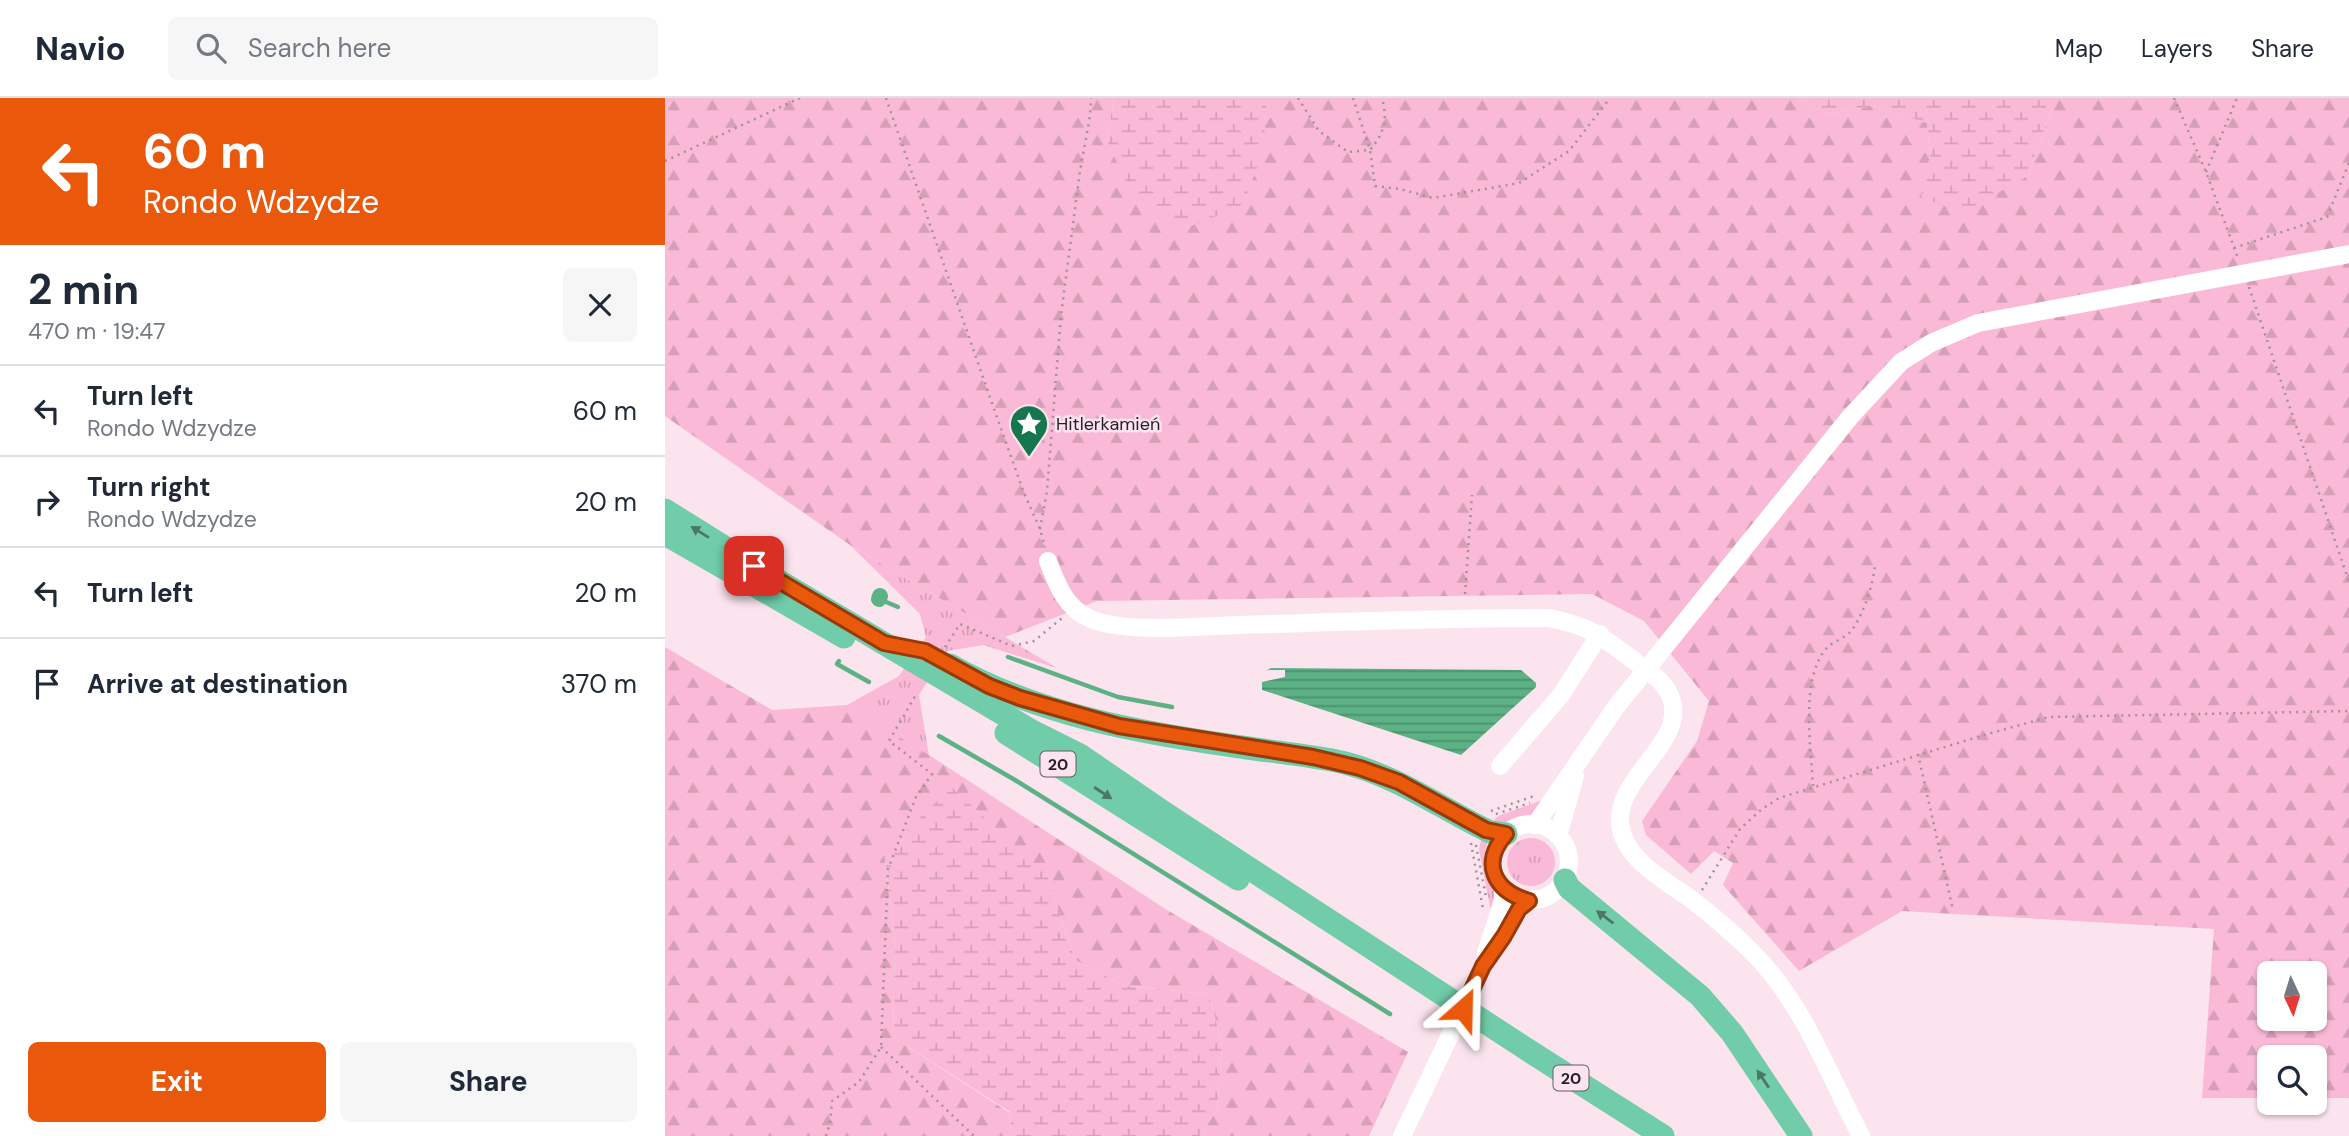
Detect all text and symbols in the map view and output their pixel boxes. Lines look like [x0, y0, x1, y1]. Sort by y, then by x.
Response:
search box [168, 17, 658, 80]
text: Navio [35, 27, 126, 70]
icon: search [192, 29, 230, 67]
text: Search here [248, 31, 391, 65]
text: Map [2055, 33, 2103, 64]
text: Layers [2141, 33, 2213, 64]
text: Share [2251, 33, 2314, 64]
text: 60 m [143, 119, 266, 183]
icon: left [28, 126, 119, 217]
text: Rondo Wdzydze [143, 181, 379, 223]
text: 2 min [28, 262, 139, 317]
button: close [563, 268, 637, 342]
text: 470 m · 19:47 [28, 316, 166, 346]
text: Turn left [87, 379, 194, 413]
icon: left [28, 392, 66, 430]
text: 60 m [573, 394, 637, 428]
place icon: Hitlerkamień [1008, 403, 1050, 458]
place label: Hitlerkamień [1056, 412, 1160, 436]
text: Rondo Wdzydze [87, 413, 257, 443]
text: Turn right [87, 470, 211, 504]
icon: right [28, 483, 66, 521]
text: 20 m [574, 485, 637, 519]
text: Rondo Wdzydze [87, 504, 257, 534]
one-way arrow [690, 525, 710, 538]
pin [724, 536, 784, 596]
icon: arrive [735, 547, 773, 585]
icon: left [28, 574, 66, 612]
text: Turn left [87, 576, 194, 610]
text: 20 m [574, 576, 637, 610]
icon: arrive [28, 665, 66, 703]
text: Arrive at destination [87, 667, 348, 701]
text: 370 m [561, 667, 637, 701]
road number: 20 [1041, 751, 1075, 776]
one-way arrow [1094, 786, 1113, 799]
one-way arrow [1597, 910, 1615, 925]
north arrow [2257, 961, 2327, 1031]
map controls [2257, 961, 2327, 1115]
position arrow [1426, 972, 1500, 1046]
button: Exit [28, 1042, 326, 1122]
button: Share [340, 1042, 637, 1122]
button: search [2257, 1045, 2327, 1115]
road number: 20 [1553, 1066, 1588, 1090]
one-way arrow [1757, 1069, 1770, 1089]

